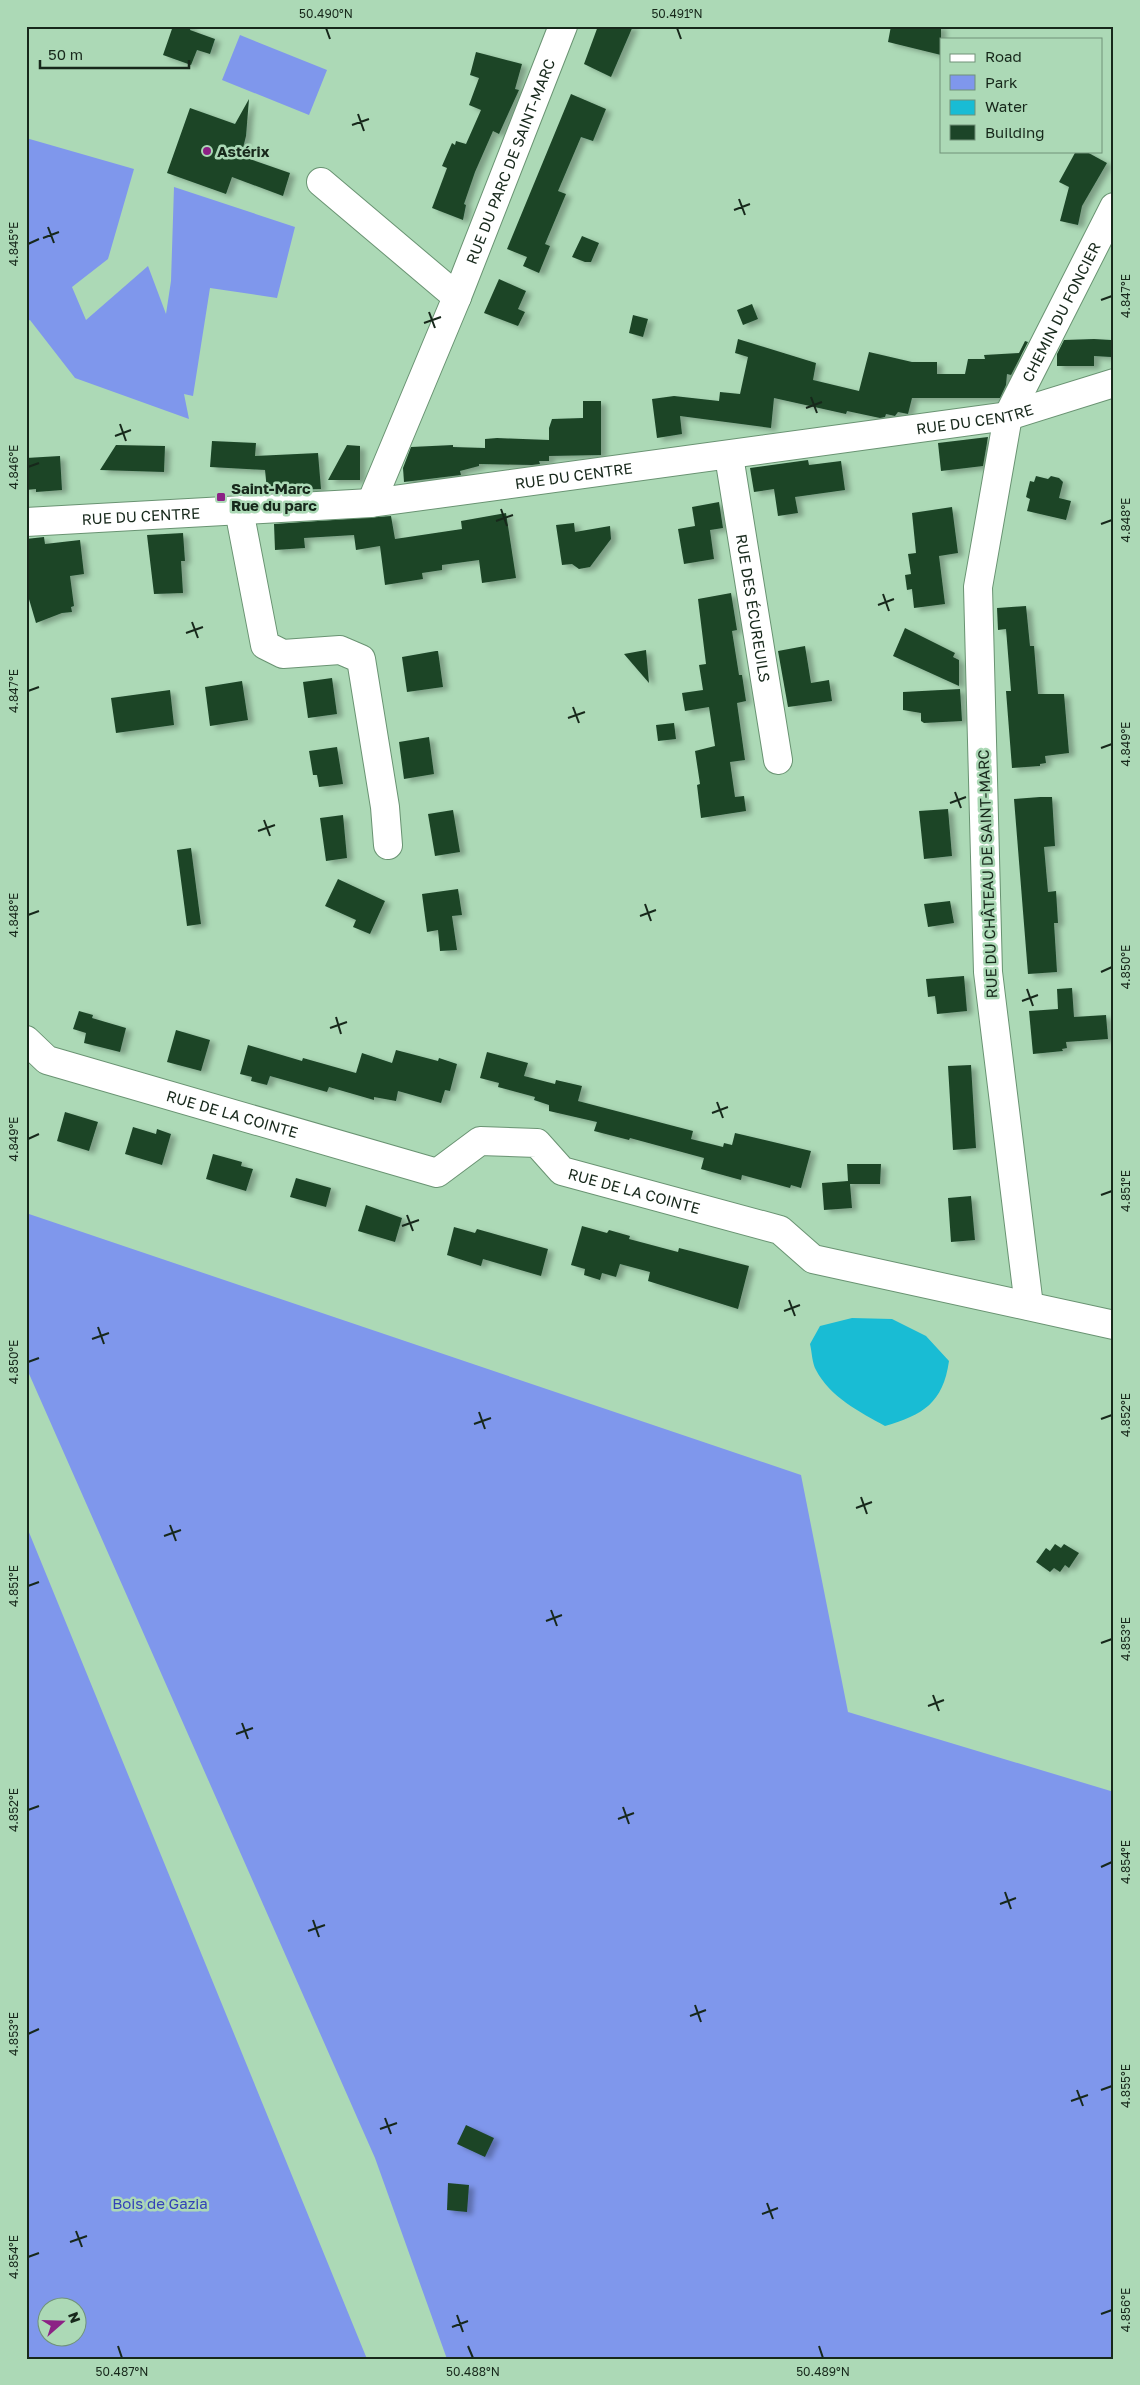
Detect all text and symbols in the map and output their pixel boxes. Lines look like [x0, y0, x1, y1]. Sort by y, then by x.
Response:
text: 50.490°N [299, 6, 353, 21]
text: 50.491°N [651, 6, 703, 21]
scale bar [40, 38, 189, 70]
legend [940, 38, 1102, 152]
text: 50 m [48, 45, 83, 63]
text: Road [985, 47, 1022, 65]
street label: RUE DU PARC DE SAINT-MARC [462, 56, 558, 267]
text: Park [985, 73, 1018, 91]
text: Water [985, 97, 1028, 115]
text: Building [985, 123, 1045, 141]
place label: Astérix [217, 142, 270, 160]
marker: Astérix [201, 145, 213, 157]
text: 4.845°E [6, 222, 21, 266]
street label: CHEMIN DU FONCIER [1018, 239, 1104, 385]
text: 4.847°E [1118, 274, 1133, 318]
street label: RUE DU CENTRE [915, 400, 1035, 437]
text: 4.846°E [6, 445, 21, 489]
street label: RUE DU CENTRE [514, 458, 634, 492]
place label: Saint-Marc Rue du parc [231, 479, 317, 514]
marker: Saint-Marc Rue du parc [215, 491, 227, 503]
text: 4.848°E [1118, 498, 1133, 542]
street label: RUE DU CENTRE [81, 503, 201, 528]
street label: RUE DES ÉCUREUILS [733, 532, 774, 684]
text: 4.847°E [6, 669, 21, 713]
text: 4.849°E [1118, 722, 1133, 766]
street label: RUE DU CHÂTEAU DE SAINT-MARC [974, 749, 1000, 999]
text: 4.848°E [6, 893, 21, 937]
text: 4.850°E [1118, 945, 1133, 989]
street label: RUE DE LA COINTE [164, 1086, 300, 1141]
text: 4.849°E [6, 1117, 21, 1161]
street label: RUE DE LA COINTE [566, 1164, 702, 1217]
text: 4.851°E [1118, 1170, 1133, 1212]
text: 4.850°E [6, 1340, 21, 1384]
text: 4.852°E [1118, 1393, 1133, 1437]
text: 4.851°E [6, 1565, 21, 1607]
text: 4.853°E [1118, 1617, 1133, 1661]
text: 4.852°E [6, 1788, 21, 1832]
text: 4.854°E [1118, 1840, 1133, 1884]
text: 4.853°E [6, 2012, 21, 2056]
text: 4.855°E [1118, 2064, 1133, 2108]
park label: Bois de Gazia [112, 2194, 208, 2212]
text: 4.854°E [6, 2235, 21, 2279]
text: 4.856°E [1118, 2288, 1133, 2332]
north arrow [38, 2298, 88, 2348]
text: N [65, 2309, 84, 2325]
text: 50.487°N [96, 2364, 148, 2379]
text: 50.488°N [446, 2364, 500, 2379]
text: 50.489°N [796, 2364, 850, 2379]

